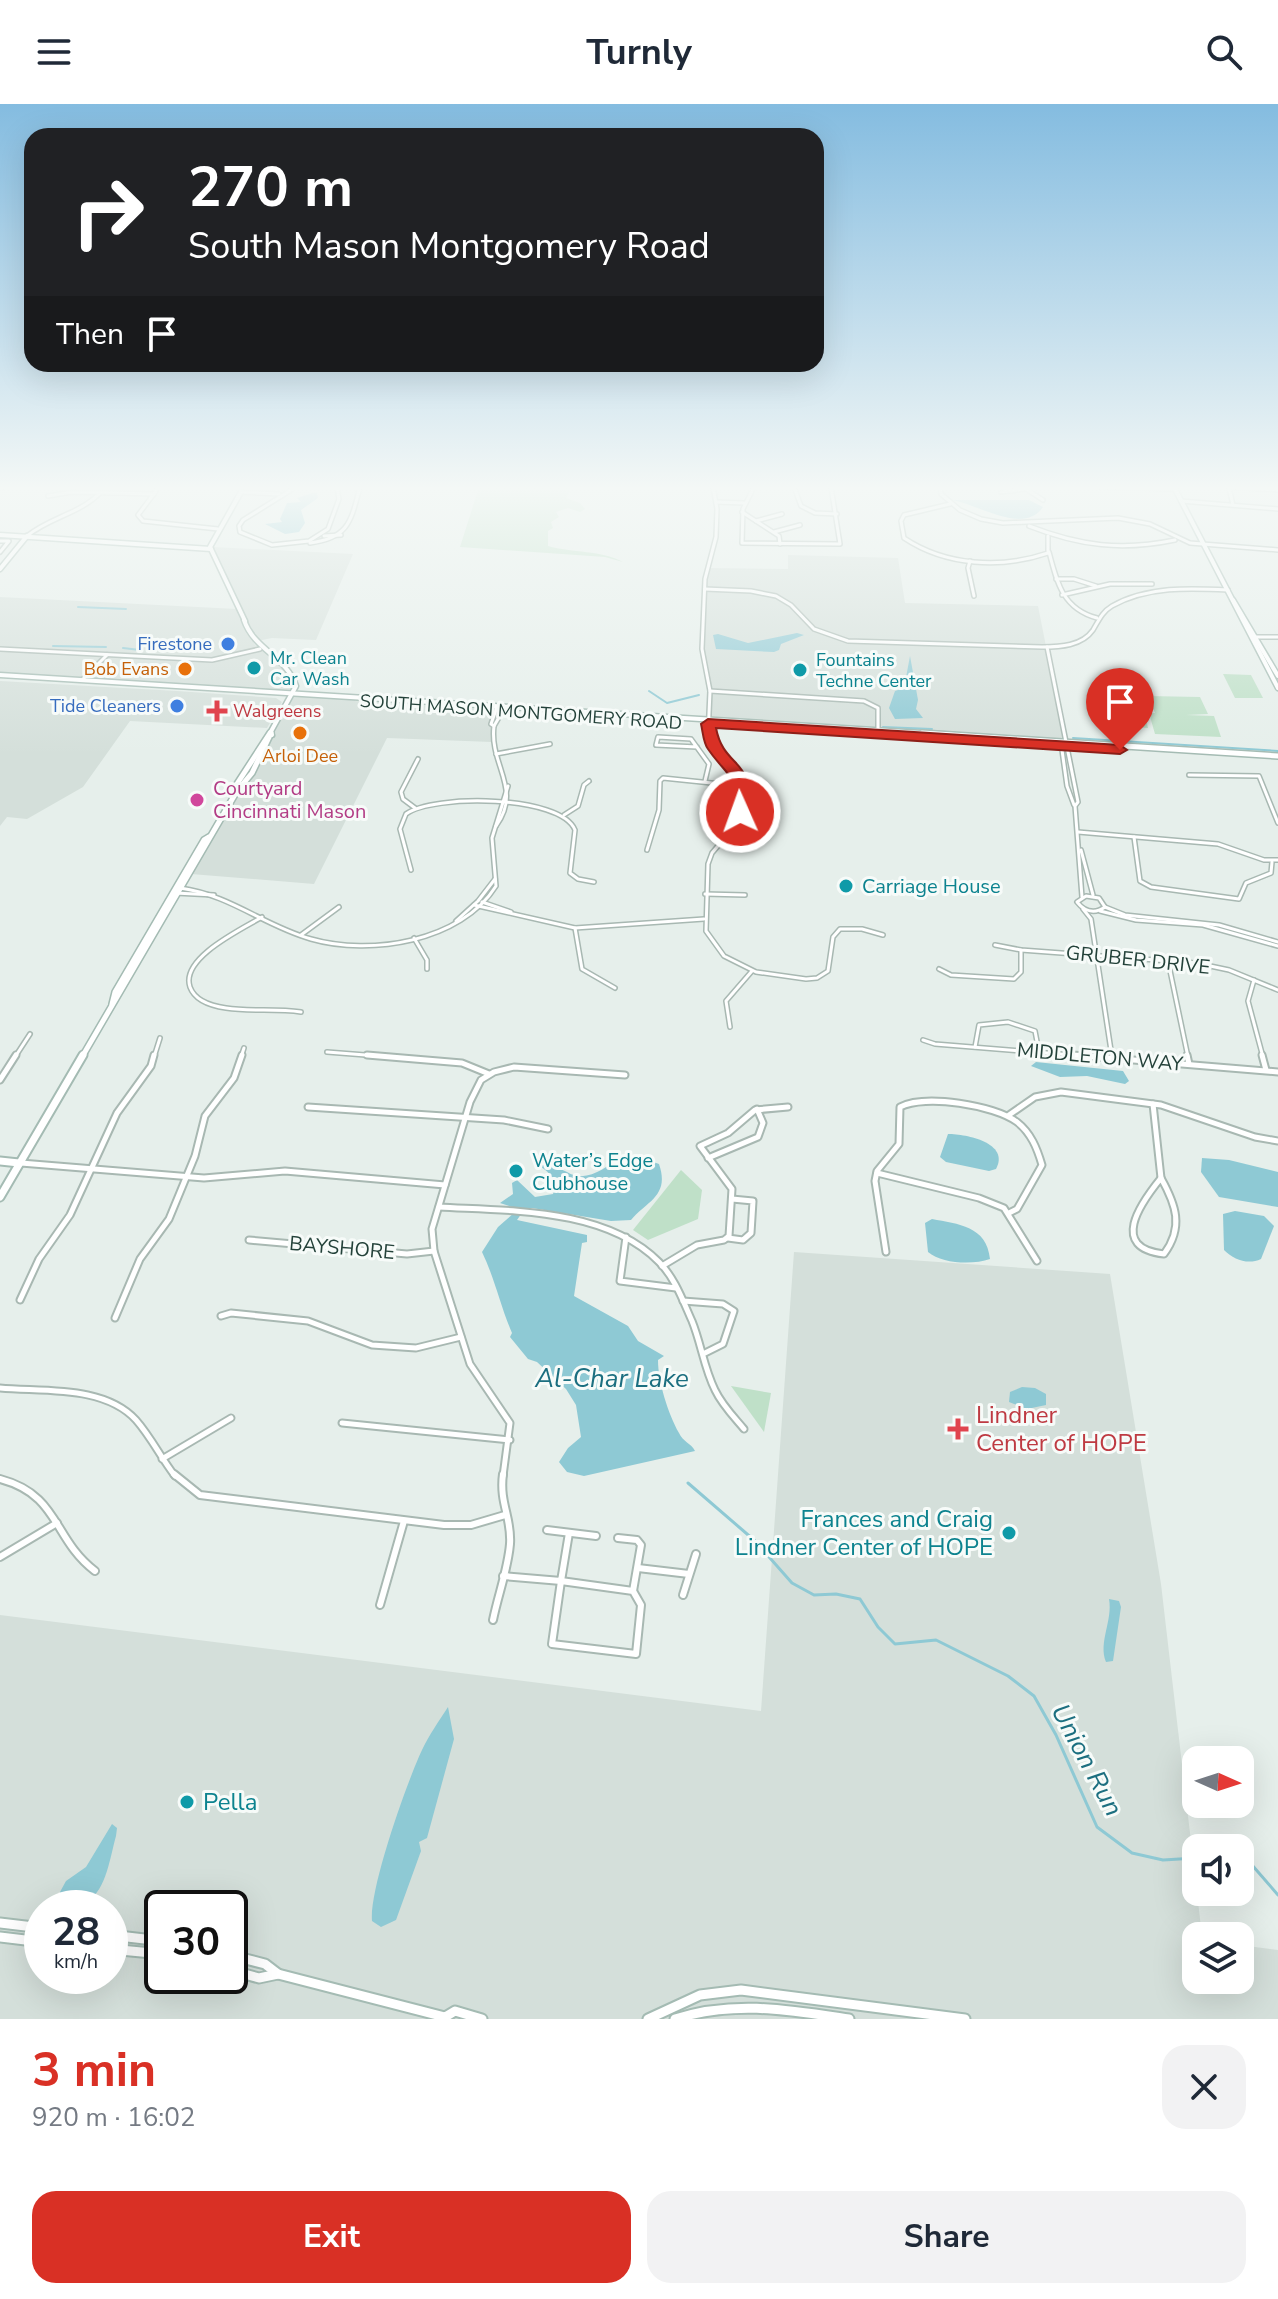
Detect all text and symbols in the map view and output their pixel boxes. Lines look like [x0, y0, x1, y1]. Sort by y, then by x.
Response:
text: Turnly [586, 28, 692, 77]
icon: menu [32, 30, 76, 74]
icon: search [1202, 30, 1246, 74]
text: 270 m [188, 149, 353, 226]
icon: right [56, 160, 160, 264]
text: South Mason Montgomery Road [188, 222, 710, 271]
icon: arrive [140, 312, 184, 356]
text: Then [56, 314, 124, 355]
place label: Firestone [137, 632, 212, 656]
marker: Firestone [219, 635, 237, 653]
place label: Mr. Clean Car Wash [270, 646, 350, 691]
place label: Fountains Techne Center [816, 648, 932, 693]
place label: Bob Evans [84, 657, 169, 681]
marker: Mr. Clean Car Wash [245, 659, 263, 677]
marker: Bob Evans [176, 660, 194, 678]
marker: Fountains Techne Center [791, 661, 809, 679]
pin [1086, 668, 1154, 750]
icon: arrive [1098, 680, 1142, 724]
street label: SOUTH MASON MONTGOMERY ROAD [359, 689, 683, 735]
place label: Tide Cleaners [50, 694, 161, 718]
marker: Tide Cleaners [168, 697, 186, 715]
place label: Walgreens [233, 699, 321, 723]
marker: Walgreens [208, 702, 226, 720]
marker: Arloi Dee [291, 724, 309, 742]
place label: Arloi Dee [262, 744, 338, 768]
position arrow [698, 770, 782, 854]
place label: Courtyard Cincinnati Mason [213, 775, 366, 825]
marker: Courtyard Cincinnati Mason [188, 791, 206, 809]
place label: Carriage House [862, 873, 1001, 900]
marker: Carriage House [837, 877, 855, 895]
street label: GRUBER DRIVE [1065, 939, 1211, 981]
street label: MIDDLETON WAY [1016, 1036, 1185, 1078]
place label: Water’s Edge Clubhouse [532, 1147, 653, 1197]
marker: Water’s Edge Clubhouse [507, 1162, 525, 1180]
street label: BAYSHORE [288, 1230, 396, 1266]
water label: Al-Char Lake [534, 1361, 689, 1396]
place label: Lindner Center of HOPE [976, 1399, 1147, 1459]
marker: Lindner Center of HOPE [947, 1418, 969, 1440]
place label: Frances and Craig Lindner Center of HOPE [735, 1503, 993, 1563]
marker: Frances and Craig Lindner Center of HOPE [1000, 1524, 1018, 1542]
water label: Union Run [1043, 1698, 1131, 1822]
north arrow [1182, 1746, 1254, 1818]
map controls [1182, 1746, 1254, 1994]
place label: Pella [203, 1786, 257, 1818]
marker: Pella [178, 1793, 196, 1811]
button: sound [1182, 1834, 1254, 1906]
speed limit sign: 30 [144, 1890, 248, 1994]
text: 28 [52, 1905, 100, 1959]
button: layers [1182, 1922, 1254, 1994]
text: km/h [54, 1948, 98, 1975]
text: 3 min [32, 2037, 156, 2103]
button: close [1162, 2045, 1246, 2129]
text: 920 m · 16:02 [32, 2100, 195, 2135]
button: Exit [32, 2191, 631, 2283]
button: Share [647, 2191, 1246, 2283]

